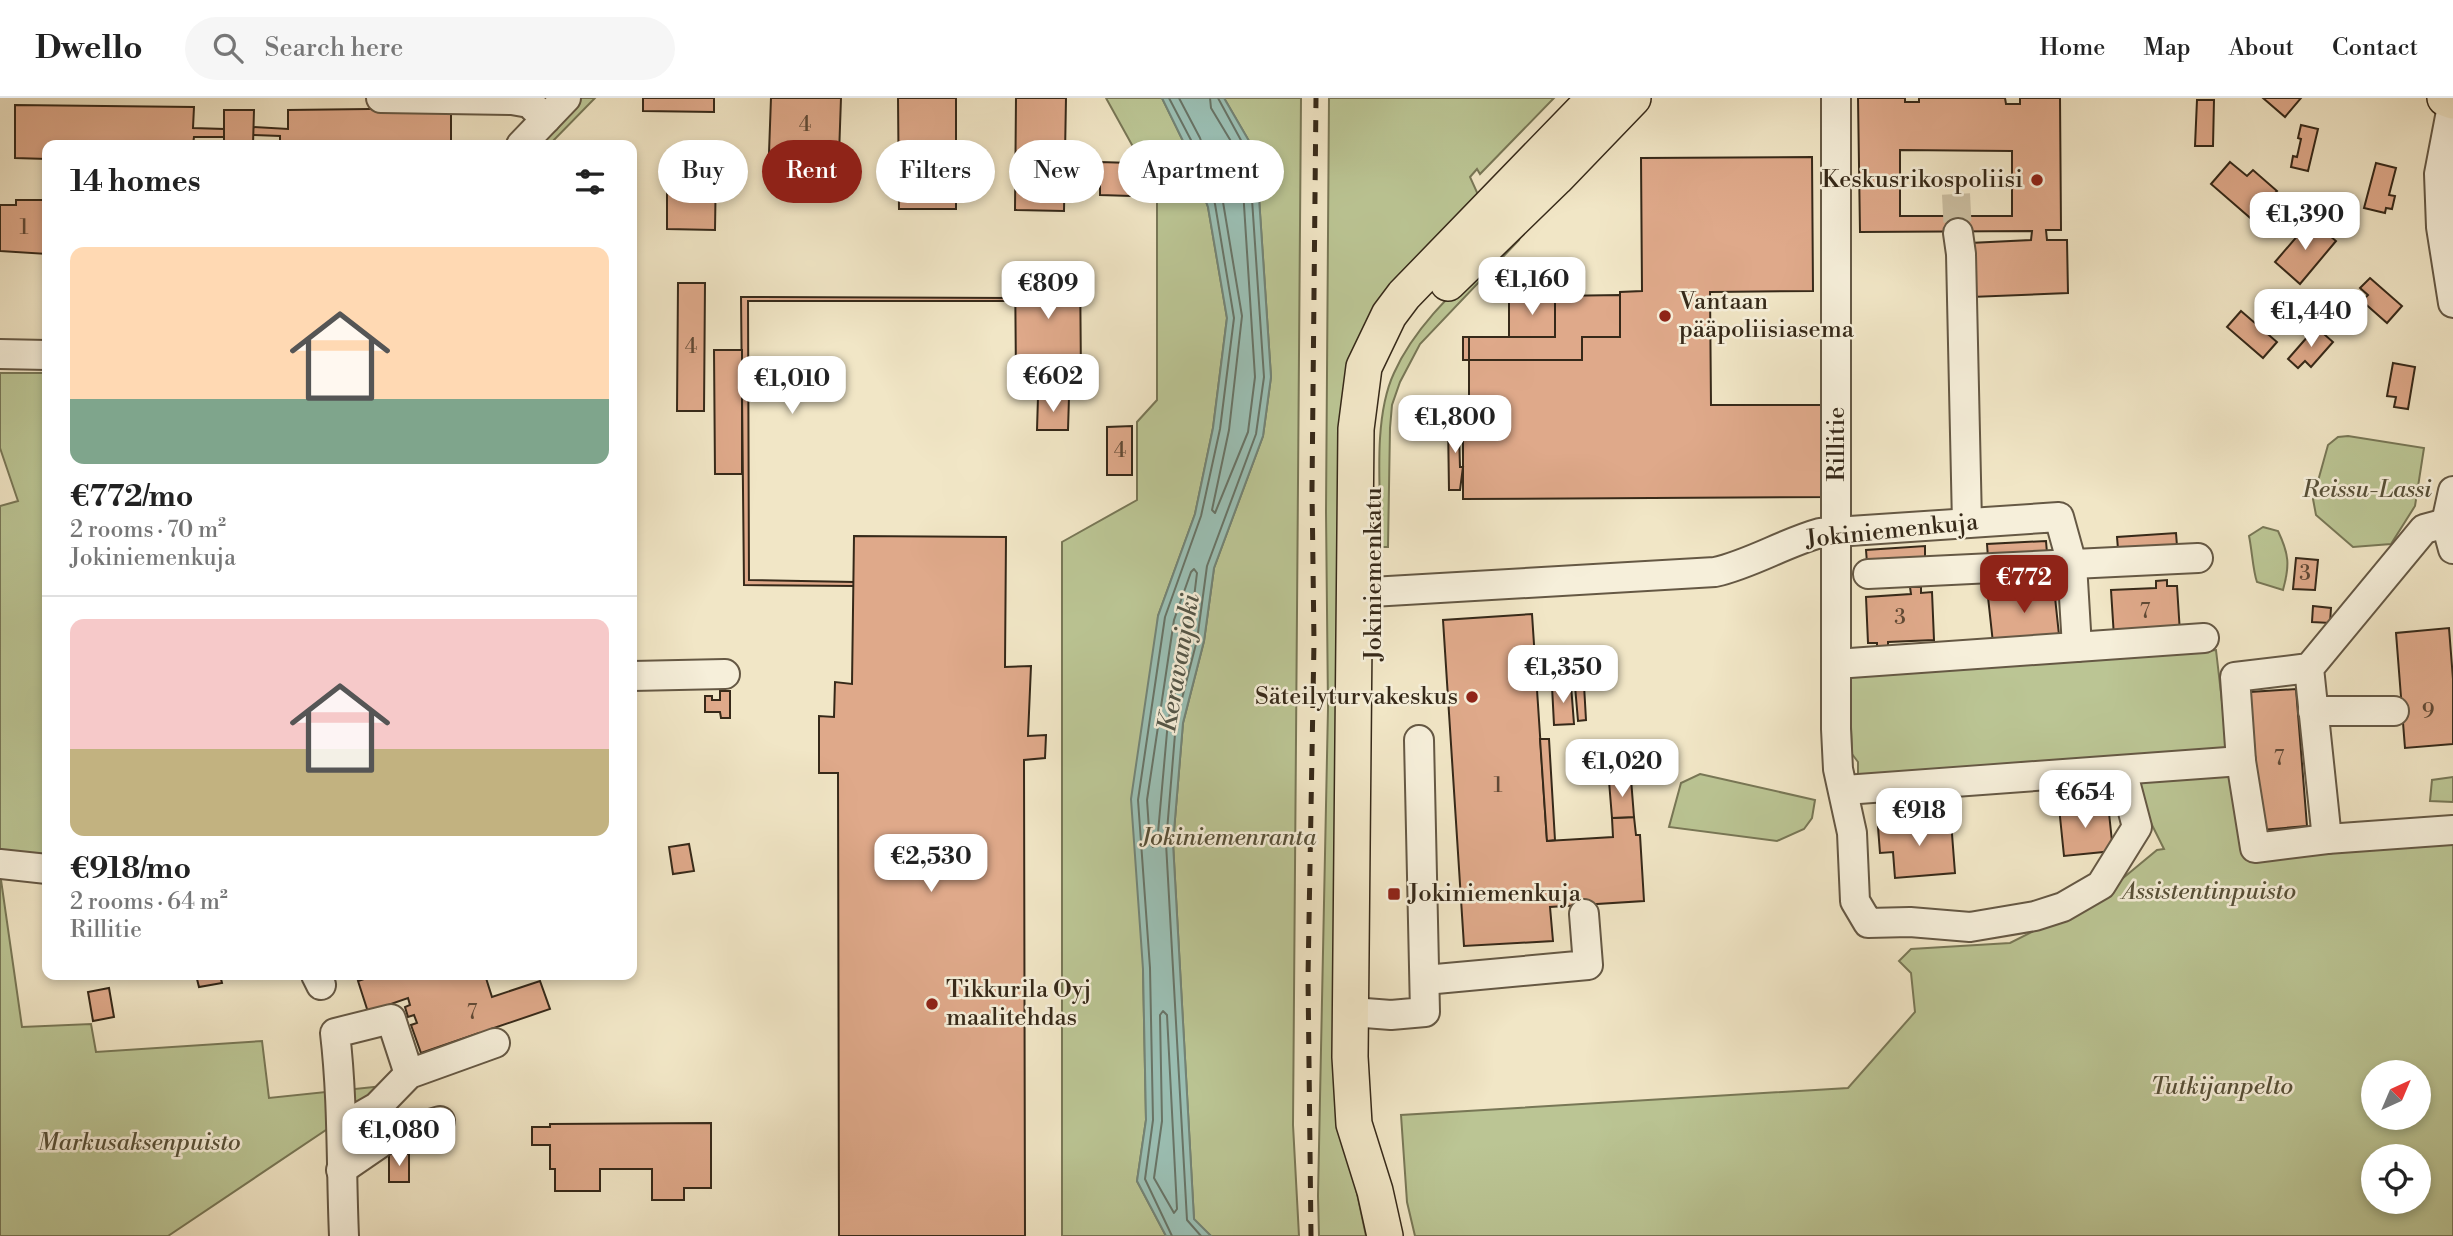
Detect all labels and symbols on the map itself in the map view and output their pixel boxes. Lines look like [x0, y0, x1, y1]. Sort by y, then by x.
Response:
house number: 4 [799, 112, 811, 138]
place label: Keskusrikospoliisi [1822, 165, 2023, 195]
marker: Keskusrikospoliisi [2029, 172, 2045, 188]
pin: €1,390 [2248, 192, 2362, 252]
house number: 1 [19, 215, 29, 241]
pin: €1,160 [1475, 258, 1589, 317]
pin: €809 [1007, 262, 1089, 321]
place label: Vantaan pääpoliisiasema [1678, 287, 1855, 345]
pin: €1,440 [2254, 289, 2368, 349]
marker: Vantaan pääpoliisiasema [1657, 308, 1673, 324]
house number: 4 [685, 334, 697, 360]
pin: €602 [1012, 354, 1094, 414]
pin: €1,010 [735, 356, 849, 416]
pin: €1,800 [1398, 396, 1512, 455]
street label: Rillitie [1822, 407, 1852, 481]
house number: 4 [1114, 438, 1126, 464]
park label: Reissu-Lassi [2301, 475, 2432, 505]
street label: Jokiniemenkatu [1359, 487, 1389, 662]
street label: Jokiniemenkuja [1803, 507, 1980, 555]
pin: €772 [1983, 556, 2065, 615]
house number: 3 [2299, 561, 2311, 587]
water label: Keravanjoki [1151, 590, 1207, 735]
house number: 7 [2140, 599, 2151, 625]
house number: 3 [1894, 605, 1906, 631]
pin: €1,350 [1506, 646, 1620, 705]
place label: Säteilyturvakeskus [1255, 682, 1458, 712]
marker: Säteilyturvakeskus [1464, 689, 1480, 705]
house number: 9 [2422, 699, 2434, 725]
pin: €1,020 [1565, 740, 1679, 799]
house number: 7 [2274, 746, 2285, 772]
pin: €654 [2044, 770, 2126, 830]
house number: 1 [1493, 773, 1503, 799]
pin: €918 [1878, 788, 1960, 848]
park label: Jokiniemenranta [1139, 823, 1317, 853]
pin: €2,530 [874, 834, 988, 894]
park label: Assistentinpuisto [2119, 877, 2296, 907]
place label: Jokiniemenkuja [1407, 879, 1582, 909]
marker: Jokiniemenkuja [1386, 886, 1402, 902]
place label: Tikkurila Oyj maalitehdas [946, 975, 1091, 1033]
marker: Tikkurila Oyj maalitehdas [924, 996, 940, 1012]
house number: 7 [467, 1000, 478, 1026]
north arrow [2361, 1060, 2431, 1130]
park label: Tutkijanpelto [2151, 1072, 2293, 1102]
pin: €1,080 [342, 1108, 456, 1168]
park label: Markusaksenpuisto [37, 1128, 241, 1158]

